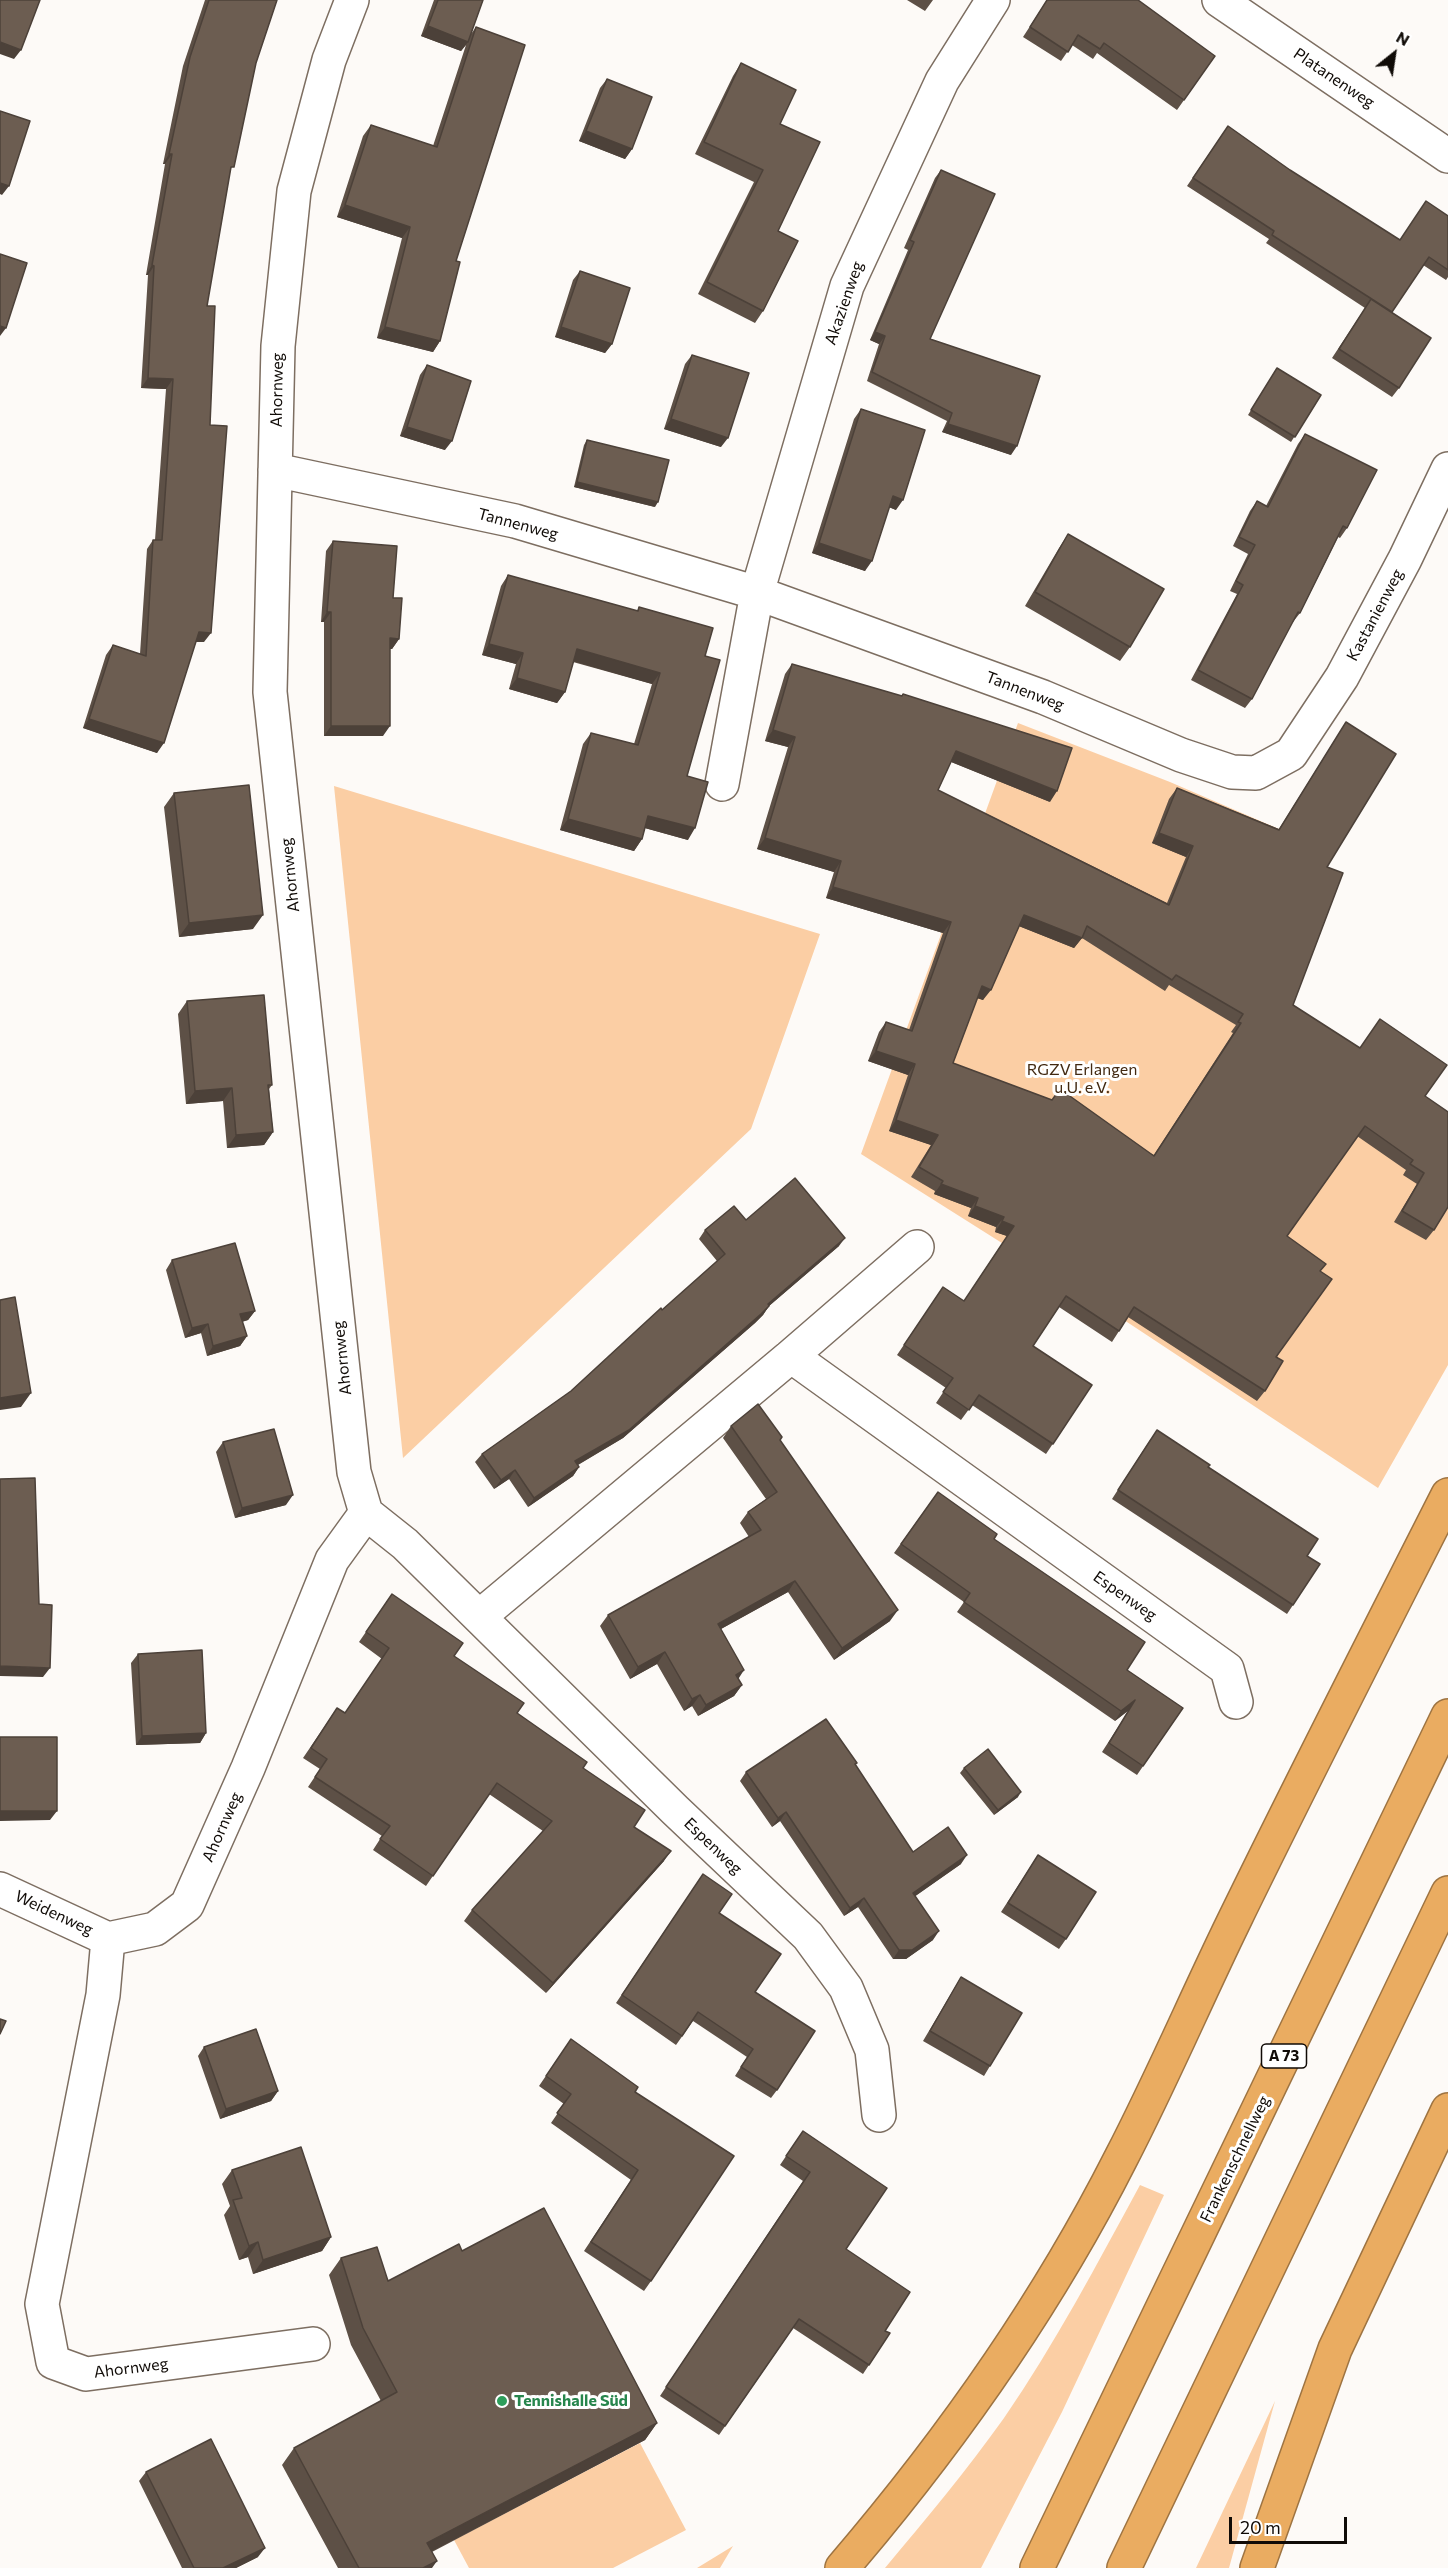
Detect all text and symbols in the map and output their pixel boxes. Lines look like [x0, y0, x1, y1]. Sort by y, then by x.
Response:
north arrow [1364, 24, 1424, 84]
text: N [1393, 27, 1413, 49]
street label: Platanenweg [1290, 44, 1378, 112]
street label: Akazienweg [821, 259, 867, 347]
street label: Ahornweg [267, 352, 287, 428]
street label: Tannenweg [476, 504, 560, 544]
street label: Kastanienweg [1343, 566, 1407, 664]
street label: Tannenweg [983, 667, 1067, 715]
street label: Ahornweg [277, 837, 303, 913]
park label: RGZV Erlangen u.U. e.V. [1027, 1060, 1137, 1098]
street label: Ahornweg [329, 1320, 355, 1396]
street label: Espenweg [1089, 1567, 1161, 1625]
street label: Ahornweg [198, 1789, 246, 1865]
street label: Espenweg [680, 1814, 746, 1878]
street label: Weidenweg [12, 1887, 96, 1939]
road number: A 73 [1262, 2044, 1306, 2068]
street label: Frankenschnellweg [1196, 2093, 1274, 2225]
street label: Ahornweg [93, 2354, 169, 2382]
place label: Tennishalle Süd [514, 2391, 628, 2411]
marker: Tennishalle Süd [495, 2394, 509, 2408]
scale bar [1232, 2505, 1350, 2543]
text: 20 m [1240, 2516, 1281, 2538]

